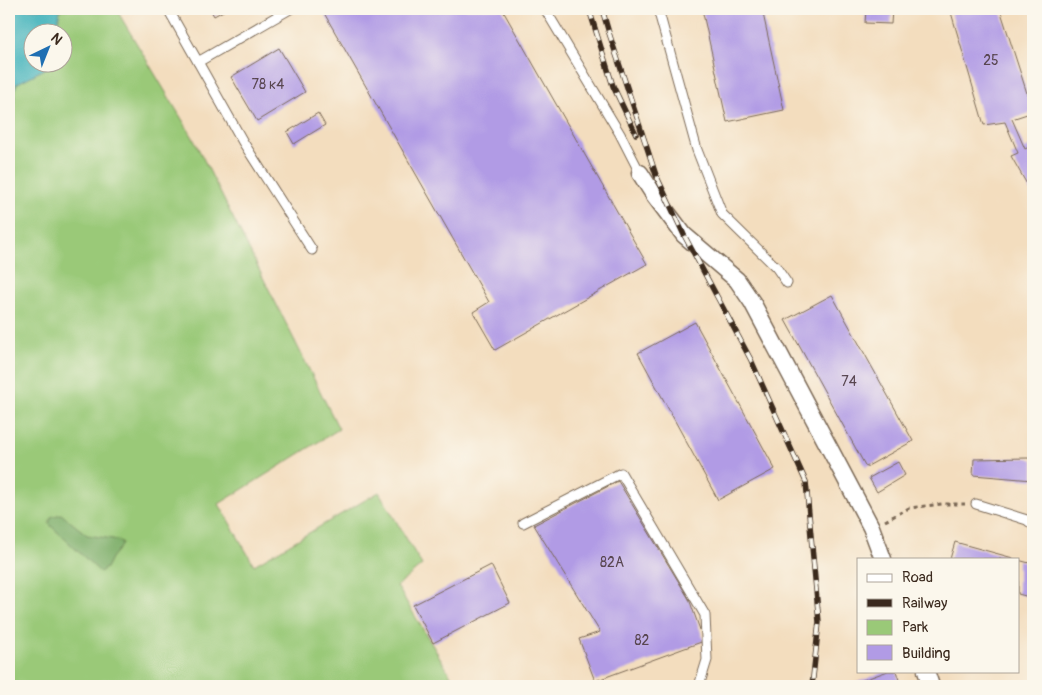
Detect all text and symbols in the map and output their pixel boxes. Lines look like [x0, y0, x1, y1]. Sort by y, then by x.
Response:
north arrow [22, 22, 72, 72]
text: N [47, 29, 66, 48]
house number: 25 [983, 52, 999, 69]
house number: 78 к4 [252, 76, 284, 93]
house number: 74 [841, 373, 857, 390]
house number: 82А [600, 554, 624, 571]
legend [857, 558, 1020, 672]
text: Road [902, 568, 933, 587]
text: Railway [902, 594, 948, 613]
text: Park [902, 618, 929, 637]
house number: 82 [635, 632, 650, 649]
text: Building [902, 644, 950, 663]

